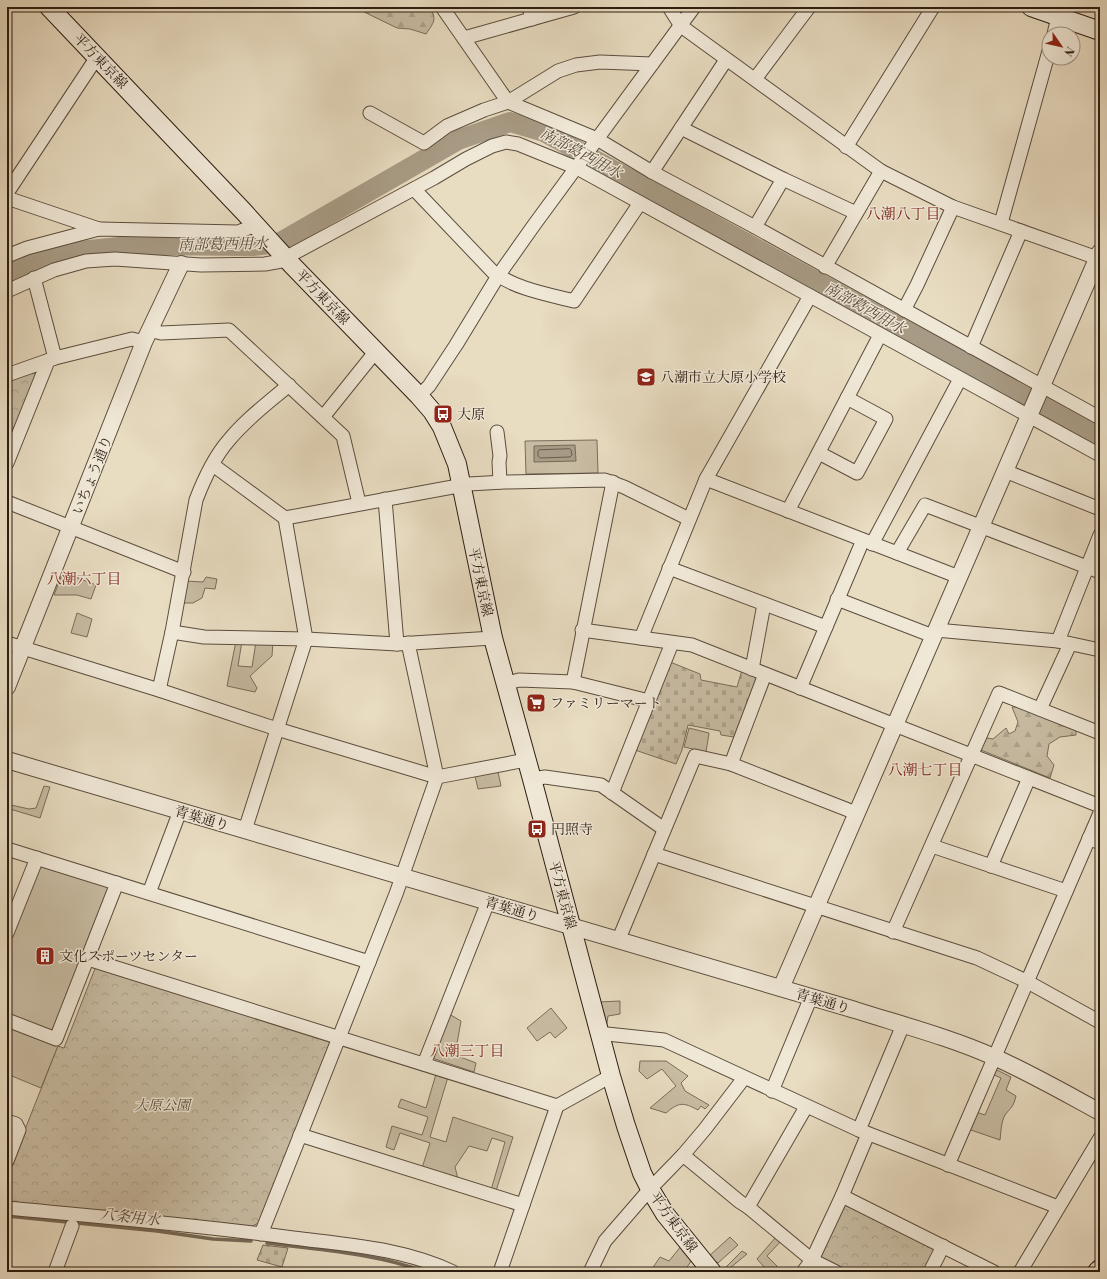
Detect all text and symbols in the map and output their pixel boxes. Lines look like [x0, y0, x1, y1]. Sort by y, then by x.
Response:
north arrow [1041, 26, 1081, 66]
street label: 平方東京線 [69, 30, 131, 93]
text: N [1060, 44, 1077, 59]
water label: 南部葛西用水 [537, 124, 627, 184]
district label: 八潮八丁目 [865, 205, 941, 224]
water label: 南部葛西用水 [178, 234, 270, 255]
street label: 平方東京線 [291, 266, 353, 329]
water label: 南部葛西用水 [821, 278, 910, 340]
school or university icon: 八潮市立大原小学校 [635, 366, 657, 388]
place label: 八潮市立大原小学校 [660, 369, 786, 387]
bus stop icon: 大原 [432, 403, 454, 425]
place label: 大原 [457, 406, 485, 424]
street label: いちょう通り [69, 433, 117, 518]
street label: 平方東京線 [464, 546, 496, 618]
district label: 八潮六丁目 [46, 570, 122, 589]
supermarket icon: ファミリーマート [525, 692, 547, 714]
place label: ファミリーマート [550, 695, 662, 713]
district label: 八潮七丁目 [887, 761, 963, 780]
street label: 青葉通り [172, 803, 231, 835]
bus stop icon: 円照寺 [526, 818, 548, 840]
place label: 円照寺 [551, 821, 593, 839]
street label: 平方東京線 [544, 859, 580, 931]
street label: 青葉通り [482, 894, 541, 926]
building icon: 文化スポーツセンター [34, 945, 56, 967]
place label: 文化スポーツセンター [59, 948, 198, 966]
street label: 青葉通り [793, 986, 852, 1018]
district label: 八潮三丁目 [429, 1042, 505, 1061]
park label: 大原公園 [134, 1097, 192, 1115]
street label: 平方東京線 [645, 1189, 701, 1256]
water label: 八条用水 [99, 1205, 163, 1230]

